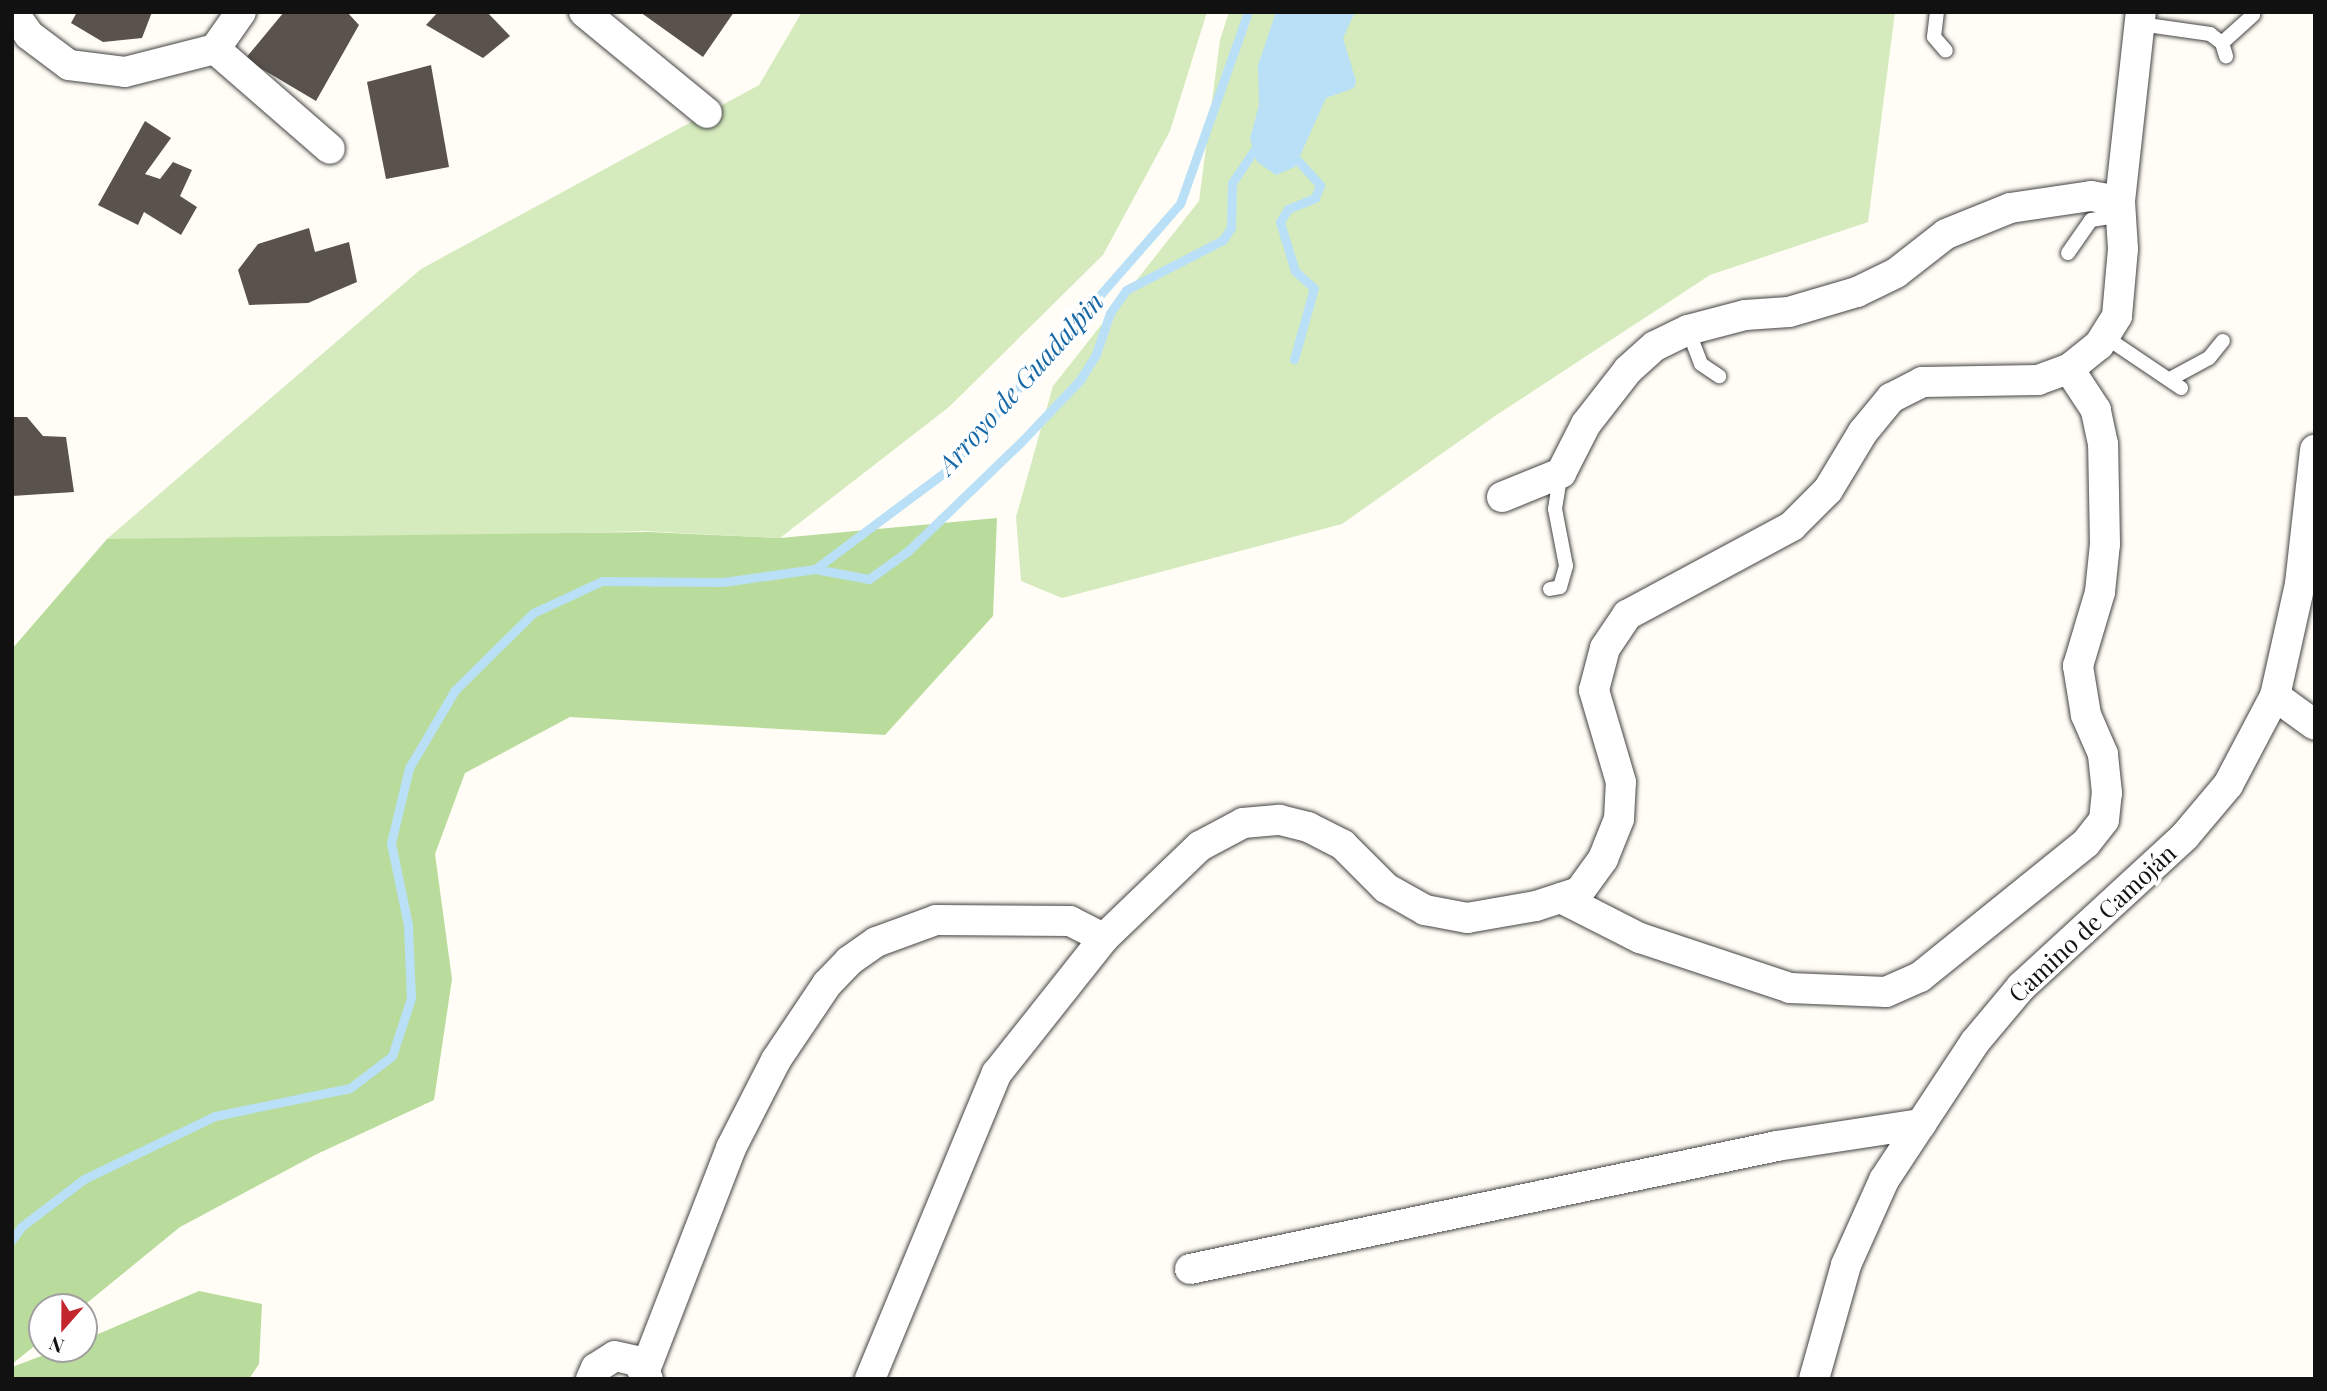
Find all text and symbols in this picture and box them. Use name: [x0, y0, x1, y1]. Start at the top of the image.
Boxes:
water label: Arroyo de Guadalpin: [930, 286, 1110, 480]
street label: Camino de Camoján: [2002, 838, 2182, 1008]
north arrow: [28, 1293, 98, 1363]
text: N: [45, 1331, 67, 1360]

